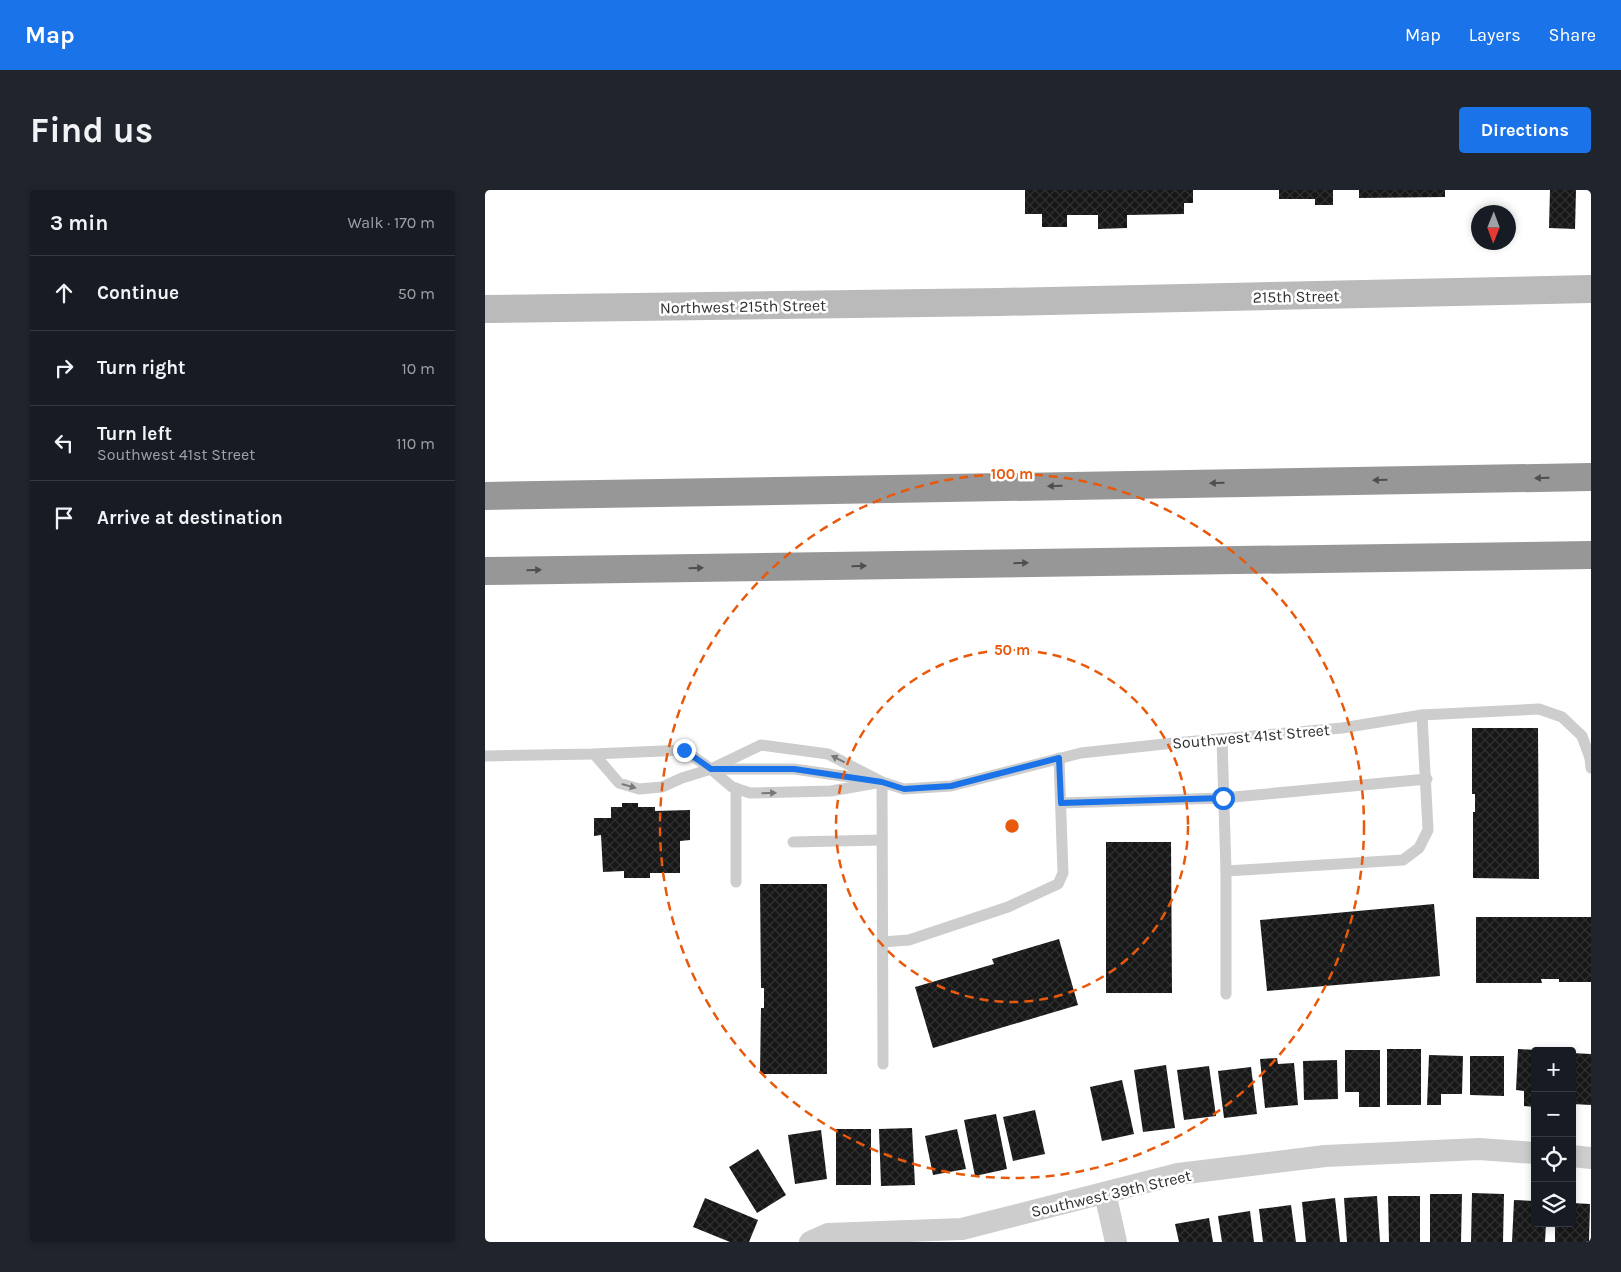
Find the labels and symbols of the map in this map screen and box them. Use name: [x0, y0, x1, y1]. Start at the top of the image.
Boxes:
north arrow: [1471, 205, 1516, 250]
street label: 215th Street: [1252, 286, 1340, 307]
street label: Northwest 215th Street: [660, 296, 826, 317]
text: 100 m: [991, 465, 1033, 483]
one-way arrow: [1534, 474, 1550, 482]
one-way arrow: [1372, 477, 1388, 485]
one-way arrow: [1209, 479, 1225, 487]
one-way arrow: [1047, 482, 1063, 490]
one-way arrow: [1013, 559, 1029, 567]
one-way arrow: [851, 562, 867, 570]
one-way arrow: [688, 564, 704, 572]
one-way arrow: [526, 566, 542, 574]
text: 50 m: [994, 641, 1030, 659]
street label: Southwest 41st Street: [1171, 720, 1331, 753]
route end: [673, 739, 696, 762]
one-way arrow: [831, 755, 846, 763]
one-way arrow: [622, 783, 637, 791]
route start: [1212, 787, 1235, 810]
one-way arrow: [762, 789, 778, 797]
centre of rings: [1003, 817, 1021, 835]
street label: Southwest 39th Street: [1029, 1166, 1193, 1221]

